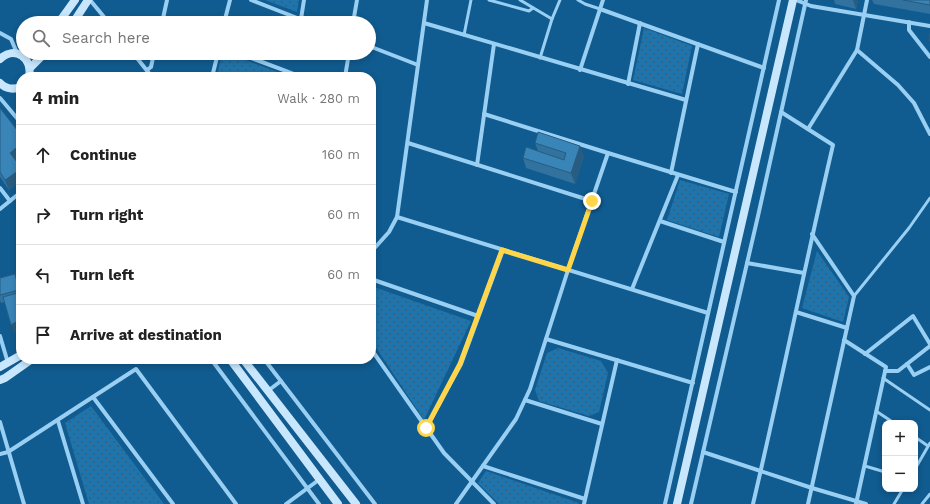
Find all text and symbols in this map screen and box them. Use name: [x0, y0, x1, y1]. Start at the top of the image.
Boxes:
search box: [16, 16, 376, 60]
icon: search: [30, 27, 52, 49]
text: Search here: [62, 29, 150, 47]
text: 4 min: [32, 88, 79, 108]
text: Walk · 280 m: [277, 91, 360, 106]
icon: ahead: [32, 144, 54, 166]
text: Continue: [70, 146, 137, 164]
text: 160 m: [322, 147, 360, 162]
route end: [583, 192, 601, 210]
icon: right: [32, 204, 54, 226]
text: Turn right: [70, 206, 143, 224]
text: 60 m: [327, 207, 360, 222]
icon: left: [32, 264, 54, 286]
text: Turn left: [70, 266, 134, 284]
text: 60 m: [327, 267, 360, 282]
icon: arrive: [32, 324, 54, 346]
text: Arrive at destination: [70, 326, 222, 344]
route start: [417, 419, 435, 437]
map controls: [882, 420, 918, 492]
button: +: [882, 420, 918, 456]
button: −: [882, 456, 918, 492]

